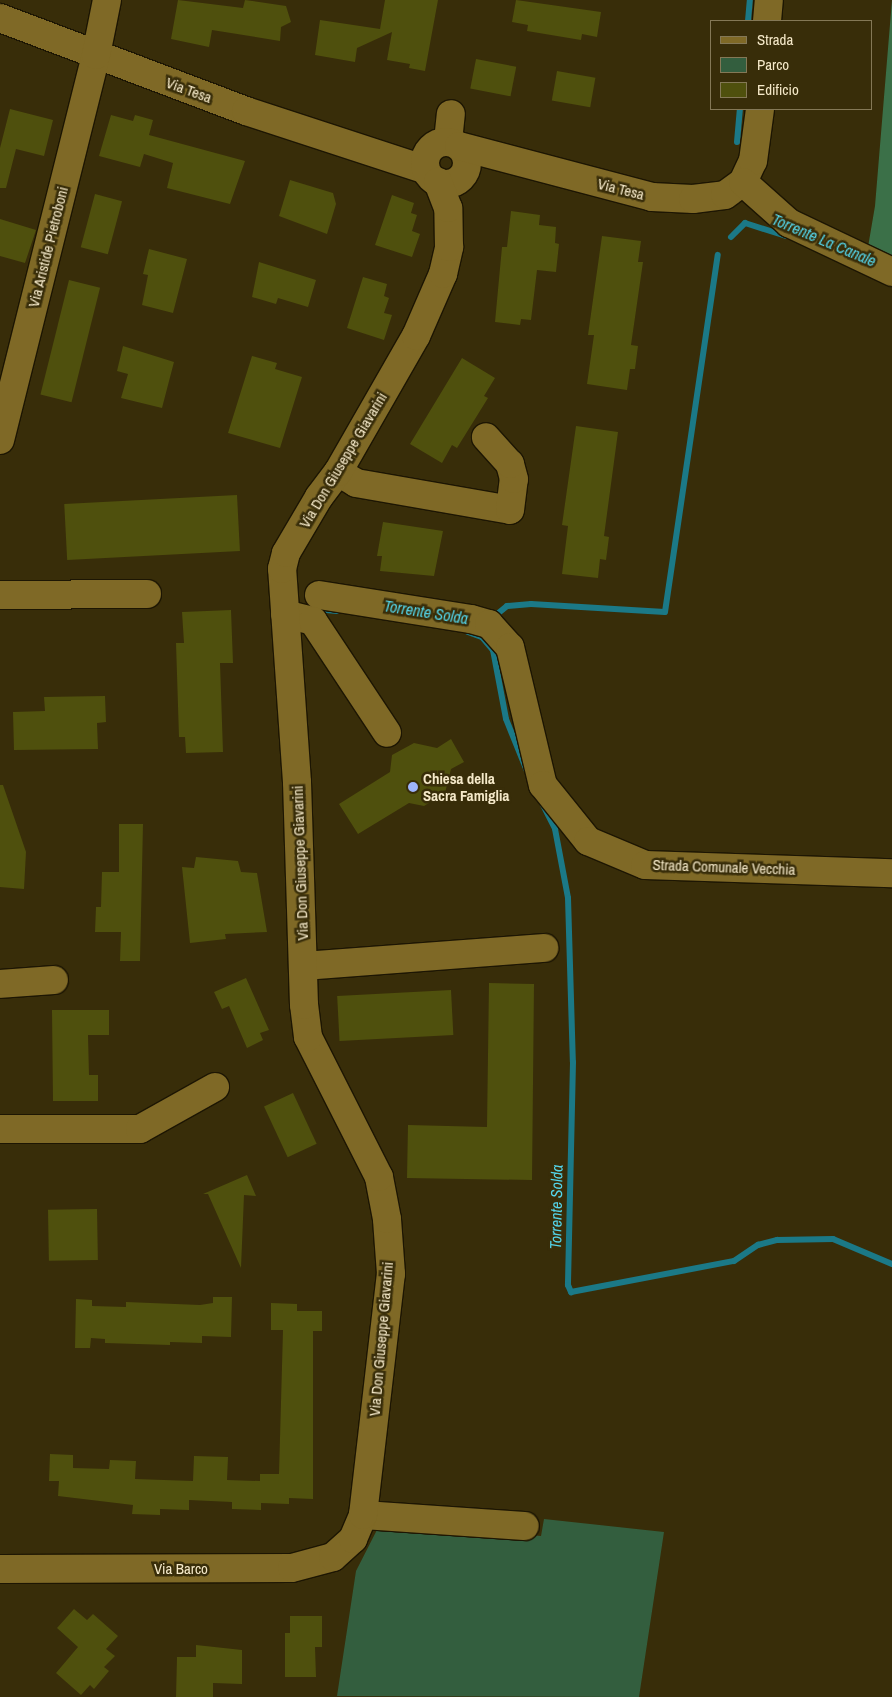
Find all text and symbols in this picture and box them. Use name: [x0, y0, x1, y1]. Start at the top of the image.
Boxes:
legend: [710, 20, 872, 110]
text: Strada: [757, 29, 793, 50]
text: Parco: [757, 54, 789, 75]
street label: Via Tesa: [164, 73, 214, 107]
text: Edificio: [757, 79, 799, 100]
street label: Via Tesa: [596, 175, 646, 203]
street label: Via Aristide Pietroboni: [24, 185, 72, 309]
water label: Torrente La Canale: [769, 209, 879, 271]
street label: Via Don Giuseppe Giavarini: [295, 389, 391, 531]
water label: Torrente Solda: [383, 596, 469, 628]
place label: Chiesa della Sacra Famiglia: [423, 769, 509, 804]
marker: Chiesa della Sacra Famiglia: [407, 781, 419, 793]
street label: Via Don Giuseppe Giavarini: [288, 785, 312, 941]
street label: Strada Comunale Vecchia: [652, 856, 796, 878]
water label: Torrente Solda: [546, 1164, 566, 1250]
street label: Via Don Giuseppe Giavarini: [365, 1261, 397, 1417]
street label: Via Barco: [154, 1560, 208, 1578]

